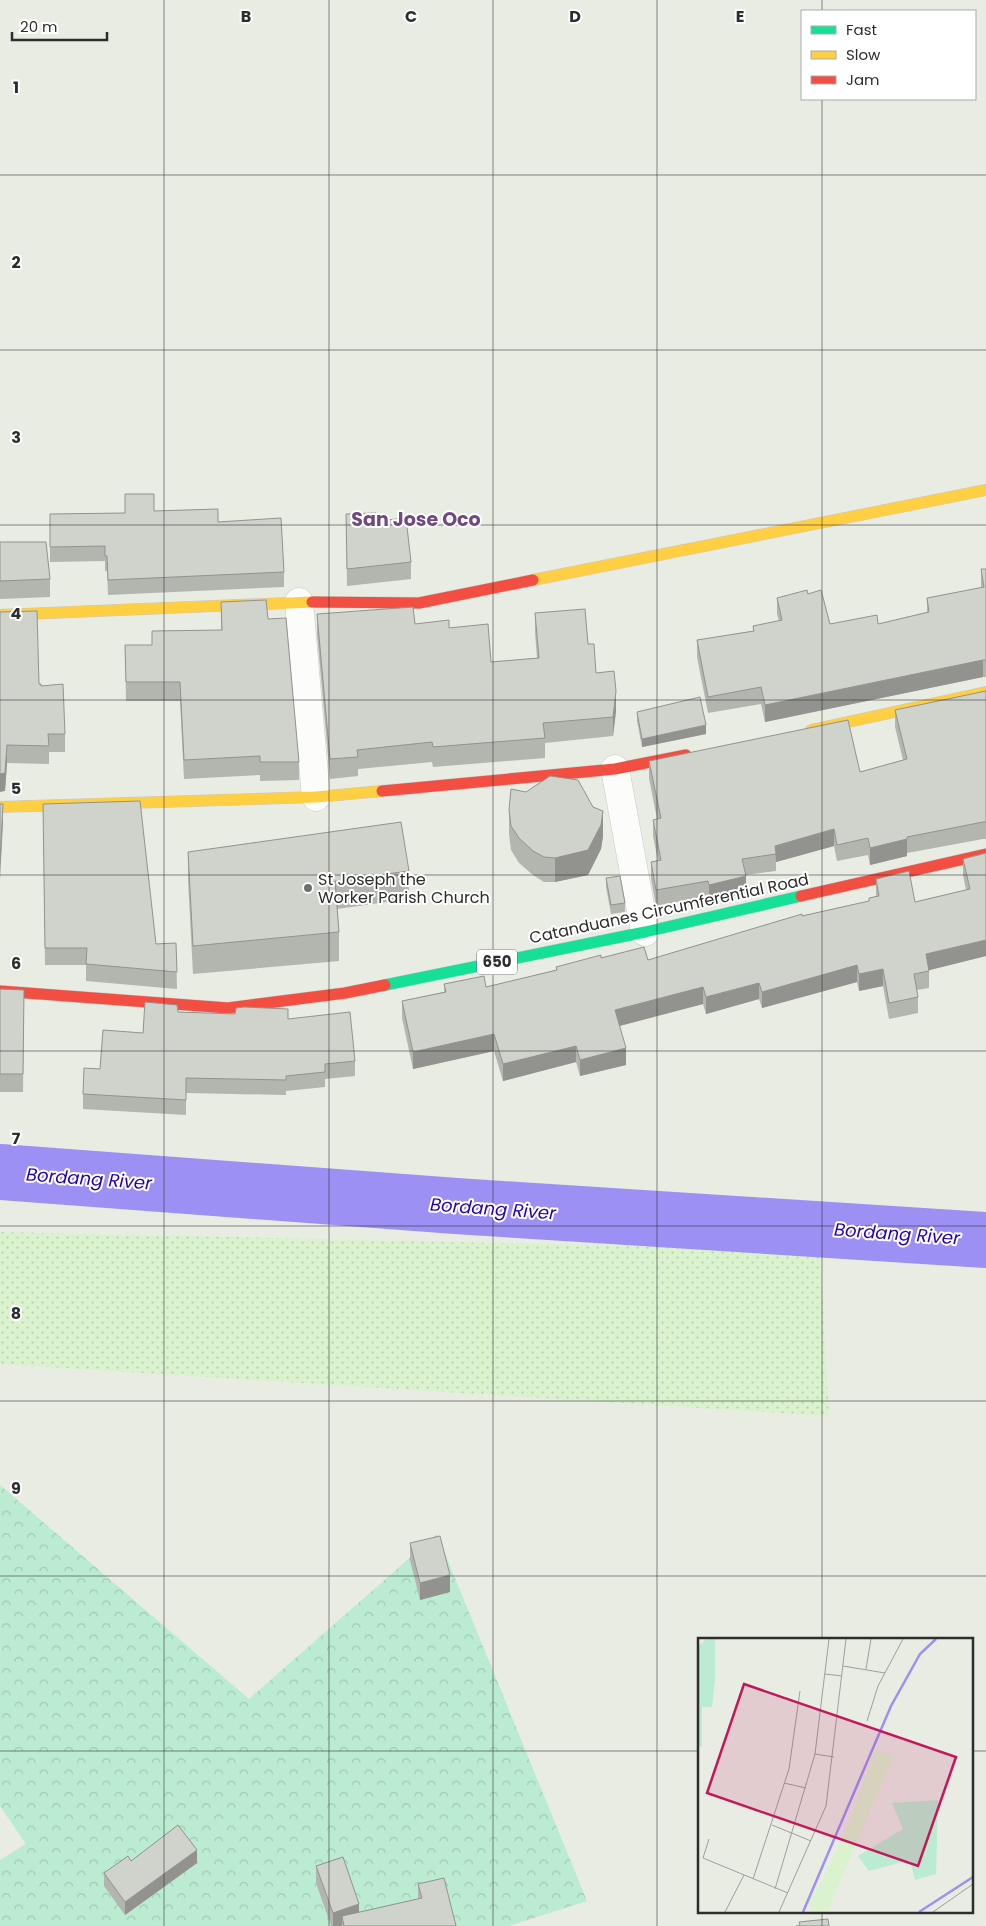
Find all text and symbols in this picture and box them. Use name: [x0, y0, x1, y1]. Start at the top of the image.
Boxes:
text: B: [241, 5, 251, 28]
text: C: [405, 5, 417, 28]
text: D: [569, 5, 581, 28]
text: E: [736, 5, 744, 28]
scale bar: [12, 10, 108, 42]
legend: [801, 10, 976, 100]
text: 20 m: [20, 16, 58, 37]
text: Fast: [846, 19, 877, 40]
text: Slow: [846, 44, 881, 65]
text: Jam: [846, 69, 880, 90]
text: 1: [13, 76, 19, 99]
text: 2: [11, 251, 21, 274]
text: 3: [11, 426, 21, 449]
district label: San Jose Oco: [351, 506, 481, 533]
text: 4: [11, 602, 22, 625]
text: 5: [11, 777, 21, 800]
place label: St Joseph the Worker Parish Church: [318, 868, 490, 909]
street label: Catanduanes Circumferential Road: [527, 868, 811, 949]
marker: St Joseph the Worker Parish Church: [302, 882, 314, 894]
road number: 650: [477, 950, 517, 974]
text: 6: [11, 952, 21, 975]
text: 7: [12, 1127, 21, 1150]
water label: Bordang River: [25, 1162, 154, 1195]
water label: Bordang River: [429, 1192, 558, 1225]
water label: Bordang River: [833, 1217, 962, 1250]
text: 8: [11, 1302, 21, 1325]
text: 9: [11, 1477, 21, 1500]
inset map: [698, 1638, 974, 1914]

